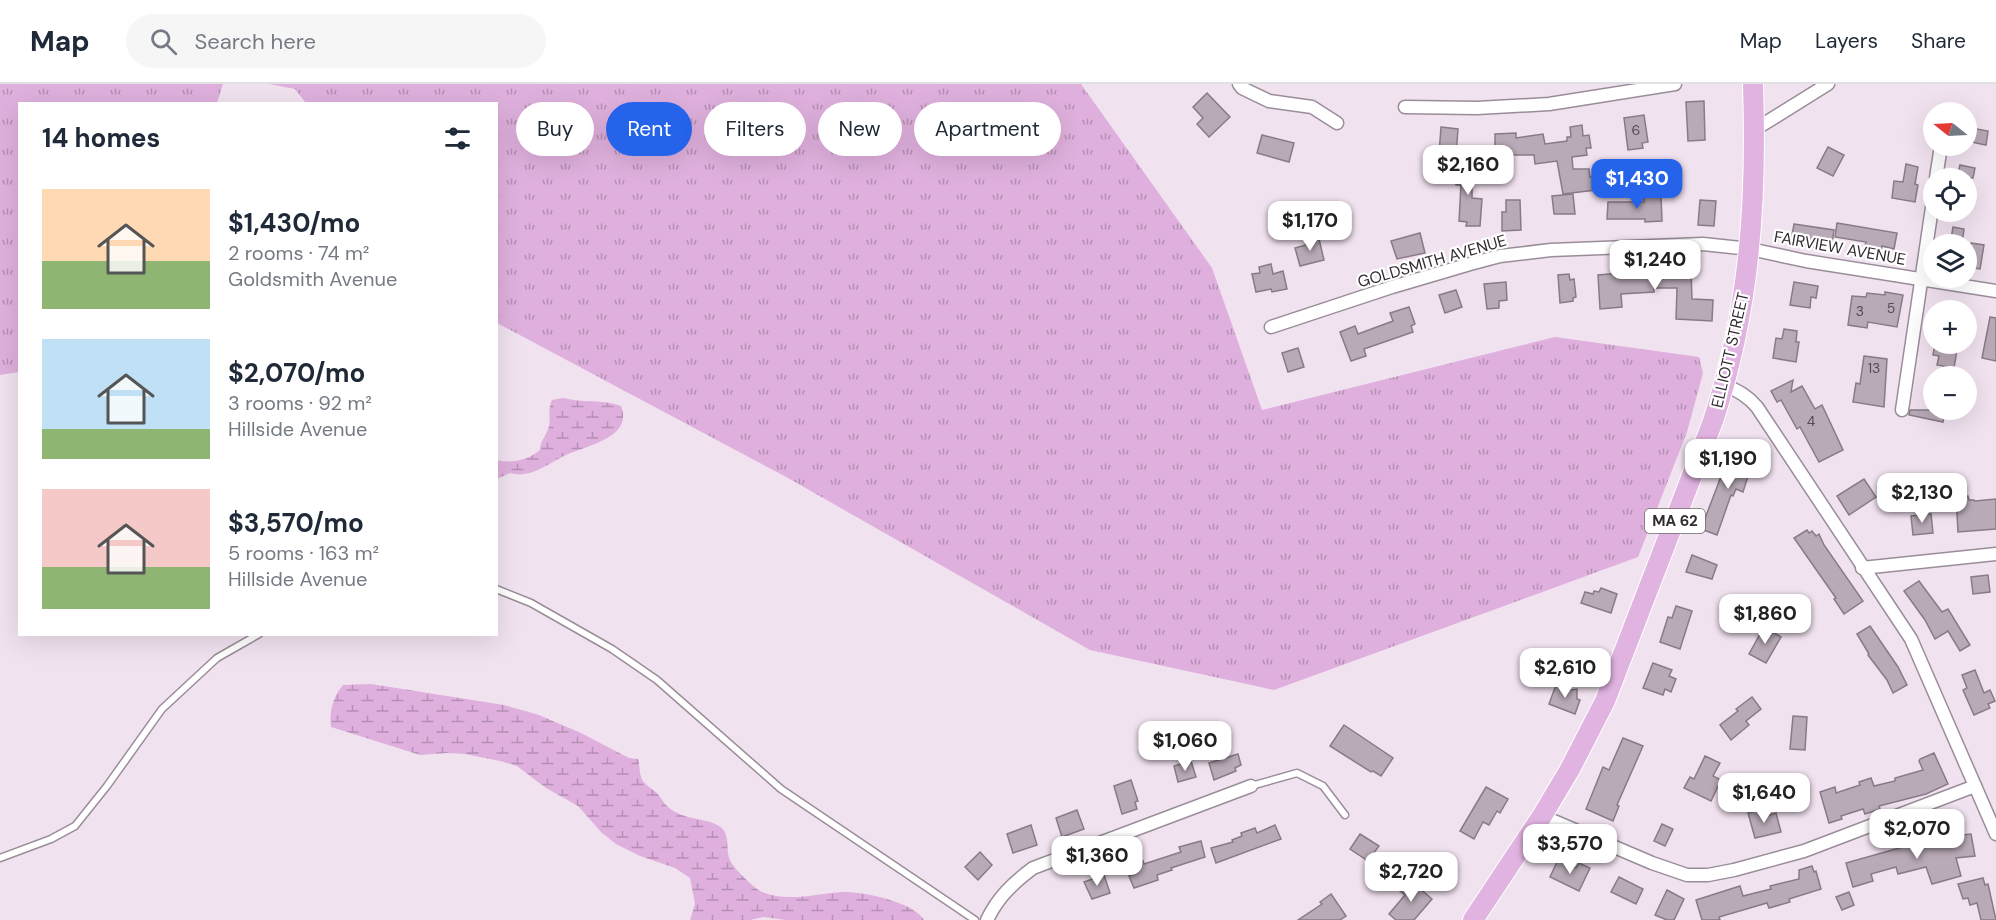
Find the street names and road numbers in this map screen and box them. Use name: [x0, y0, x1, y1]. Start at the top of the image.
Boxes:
street label: FAIRVIEW AVENUE: [1772, 226, 1908, 270]
street label: GOLDSMITH AVENUE: [1355, 230, 1509, 292]
street label: ELLIOTT STREET: [1706, 290, 1754, 410]
road number: MA 62: [1645, 509, 1705, 533]

